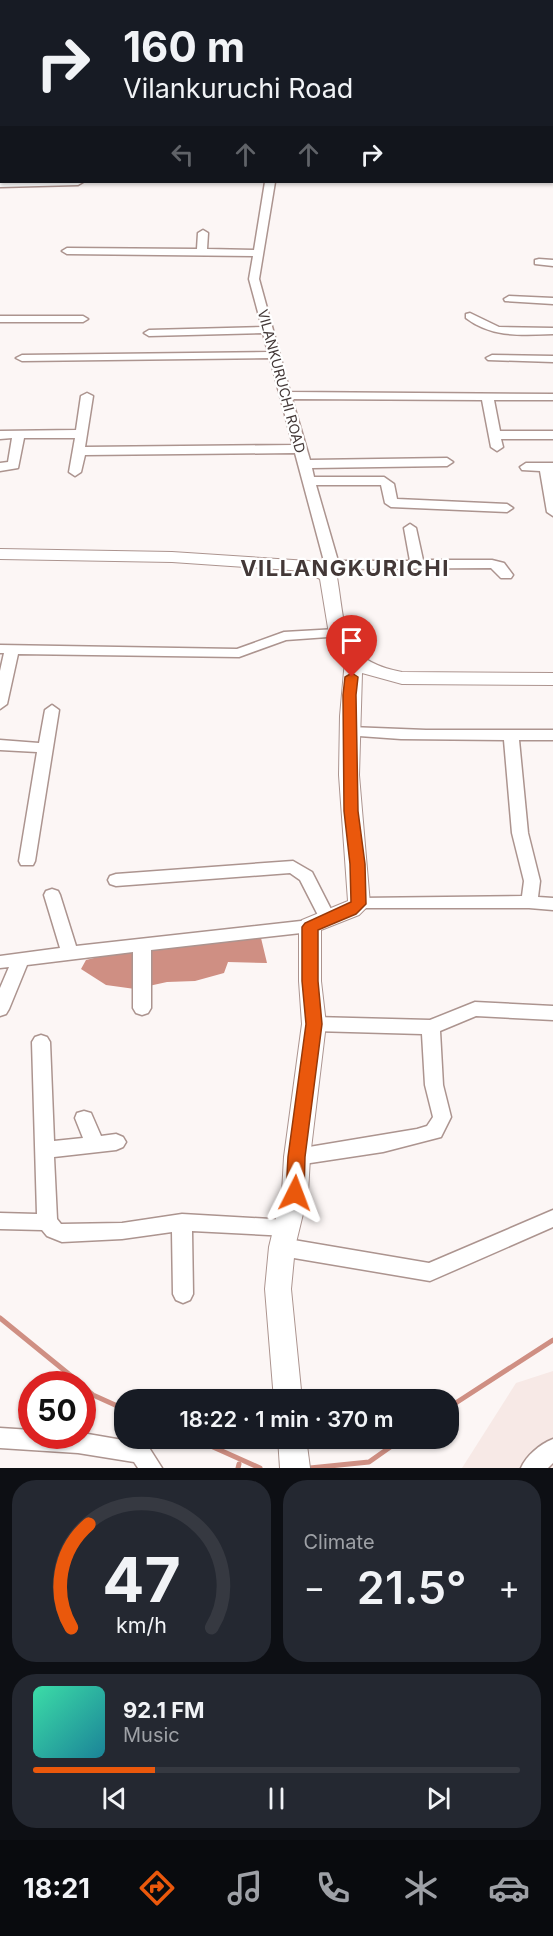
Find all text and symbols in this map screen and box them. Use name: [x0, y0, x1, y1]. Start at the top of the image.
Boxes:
text: 160 m: [123, 21, 245, 72]
icon: right: [24, 24, 102, 102]
text: Vilankuruchi Road: [123, 72, 353, 105]
icon: left: [166, 138, 199, 171]
icon: ahead: [229, 138, 262, 171]
icon: ahead: [292, 138, 325, 171]
icon: right: [355, 138, 388, 171]
street label: VILANKURUCHI ROAD: [255, 307, 309, 455]
district label: VILLANGKURICHI: [240, 555, 450, 581]
pin: [326, 615, 377, 677]
icon: arrive: [335, 624, 368, 657]
position arrow: [263, 1161, 327, 1225]
speed limit sign: 50: [18, 1371, 96, 1449]
text: 18:22 · 1 min · 370 m: [179, 1406, 394, 1432]
text: Climate: [304, 1530, 375, 1554]
text: 47: [102, 1542, 180, 1617]
text: 21.5°: [357, 1560, 467, 1615]
text: −: [304, 1567, 325, 1607]
text: +: [498, 1567, 520, 1607]
text: km/h: [116, 1612, 167, 1638]
text: 92.1 FM: [123, 1697, 205, 1723]
text: Music: [123, 1723, 180, 1747]
icon: previous: [98, 1782, 131, 1815]
icon: pause: [260, 1782, 293, 1815]
icon: next: [422, 1782, 455, 1815]
icon: directions: [136, 1867, 178, 1909]
icon: music: [224, 1867, 266, 1909]
icon: phone: [312, 1867, 354, 1909]
icon: climate: [400, 1867, 442, 1909]
icon: car: [488, 1867, 530, 1909]
text: 18:21: [23, 1872, 90, 1905]

